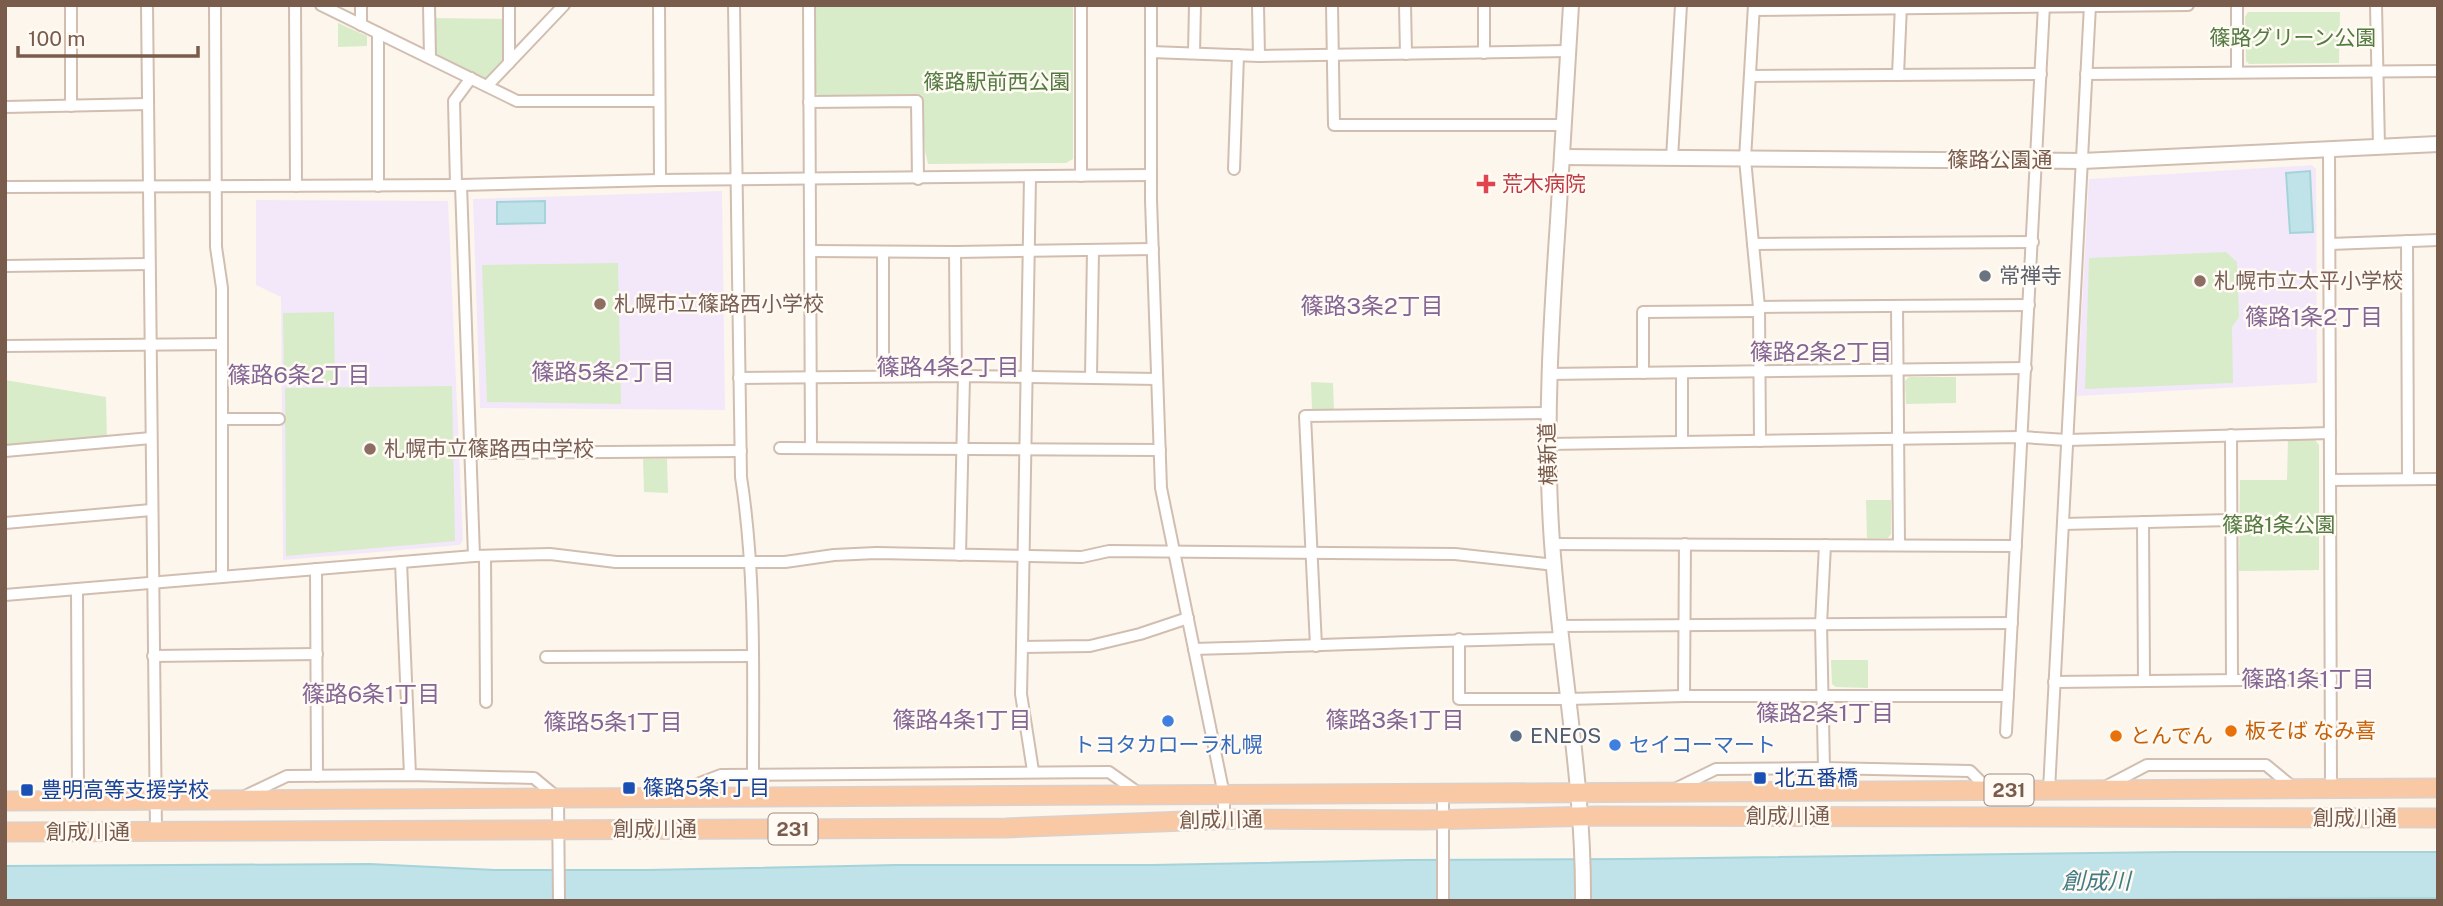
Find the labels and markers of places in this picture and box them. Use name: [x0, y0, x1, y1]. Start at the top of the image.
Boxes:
place label: 荒木病院: [1502, 171, 1586, 196]
marker: 荒木病院: [1476, 174, 1496, 194]
place label: 常禅寺: [1999, 263, 2062, 288]
marker: 常禅寺: [1977, 268, 1993, 284]
place label: 札幌市立太平小学校: [2214, 268, 2403, 293]
marker: 札幌市立太平小学校: [2192, 273, 2208, 289]
place label: 札幌市立篠路西小学校: [614, 291, 824, 316]
marker: 札幌市立篠路西小学校: [592, 296, 608, 312]
place label: 札幌市立篠路西中学校: [384, 436, 594, 461]
marker: 札幌市立篠路西中学校: [362, 441, 378, 457]
marker: トヨタカローラ札幌: [1160, 713, 1176, 729]
place label: 板そば なみ喜: [2245, 718, 2376, 743]
place label: ENEOS: [1530, 723, 1601, 748]
place label: とんでん: [2130, 723, 2213, 748]
marker: 板そば なみ喜: [2223, 723, 2239, 739]
marker: ENEOS: [1508, 728, 1524, 744]
marker: とんでん: [2108, 728, 2124, 744]
place label: トヨタカローラ札幌: [1074, 732, 1263, 757]
place label: セイコーマート: [1629, 732, 1776, 757]
marker: セイコーマート: [1607, 737, 1623, 753]
place label: 北五番橋: [1774, 765, 1858, 790]
marker: 北五番橋: [1752, 770, 1768, 786]
place label: 篠路5条1丁目: [643, 775, 770, 800]
place label: 豊明高等支援学校: [41, 777, 209, 802]
marker: 篠路5条1丁目: [621, 780, 637, 796]
marker: 豊明高等支援学校: [19, 782, 35, 798]

